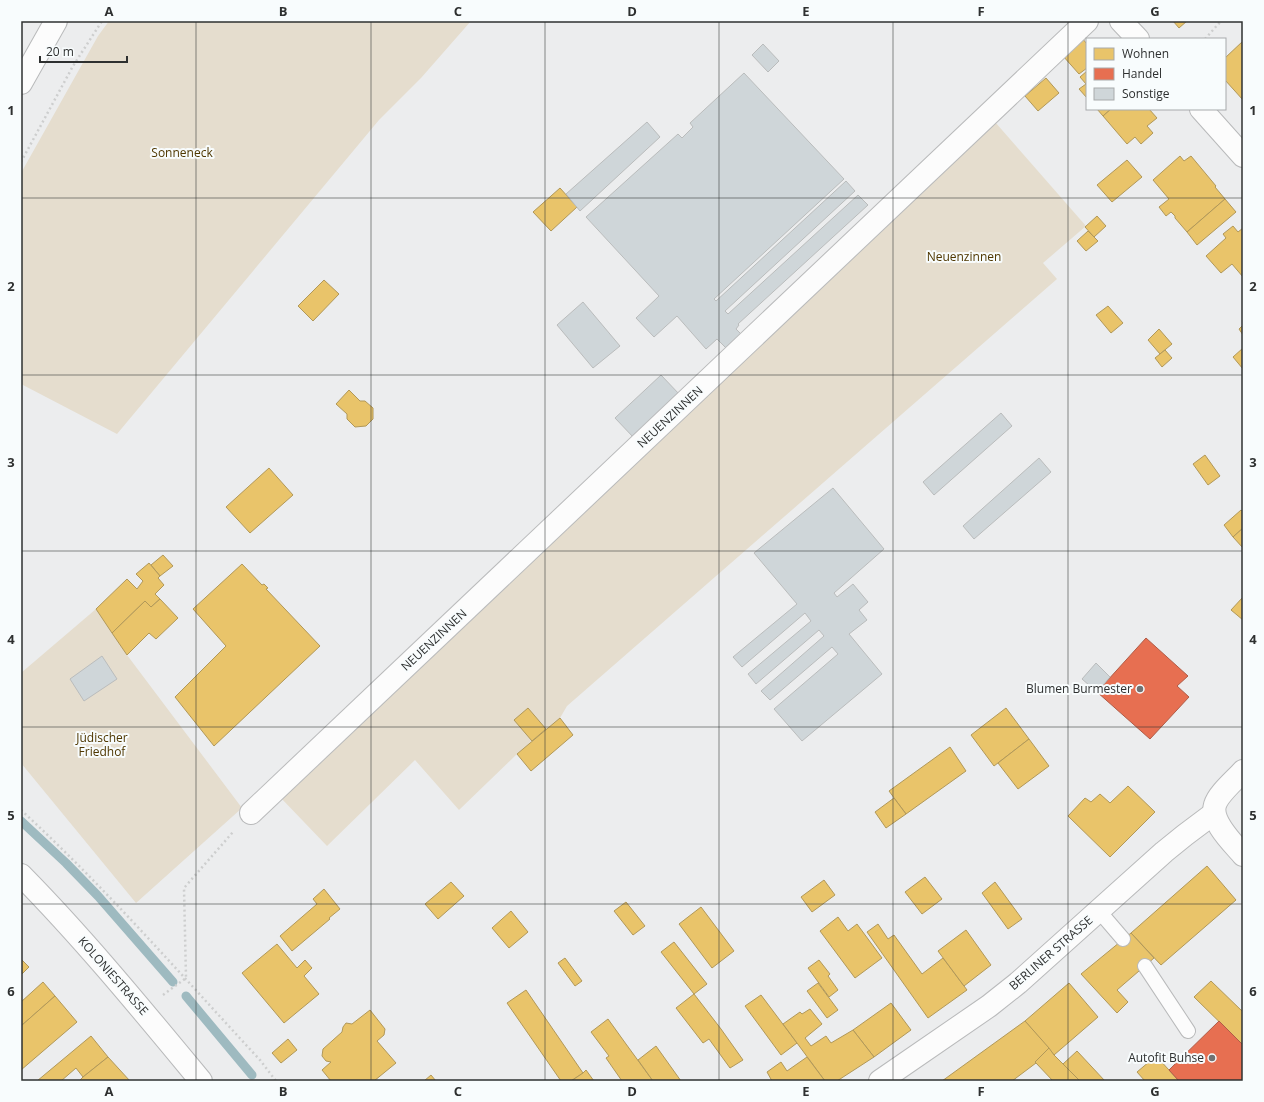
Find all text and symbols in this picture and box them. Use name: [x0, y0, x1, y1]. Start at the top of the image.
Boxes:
text: A: [105, 2, 114, 20]
text: B: [279, 2, 288, 20]
text: C: [454, 2, 462, 20]
text: D: [627, 2, 637, 20]
text: E: [802, 2, 810, 20]
text: F: [977, 2, 985, 20]
text: G: [1150, 2, 1160, 20]
scale bar: [40, 38, 127, 64]
legend: [1086, 38, 1226, 110]
text: 20 m: [46, 43, 74, 60]
text: Wohnen: [1122, 45, 1169, 62]
text: Handel: [1122, 65, 1162, 82]
text: Sonstige: [1122, 85, 1170, 102]
text: 1: [7, 101, 15, 119]
text: 1: [1249, 101, 1257, 119]
park label: Sonneneck: [151, 144, 213, 161]
park label: Neuenzinnen: [927, 248, 1001, 265]
text: 2: [7, 277, 15, 295]
text: 2: [1249, 277, 1257, 295]
street label: NEUENZINNEN: [633, 382, 706, 452]
text: 3: [7, 453, 15, 471]
text: 3: [1249, 453, 1257, 471]
street label: NEUENZINNEN: [397, 605, 470, 675]
text: 4: [7, 630, 15, 648]
text: 4: [1249, 630, 1257, 648]
place label: Blumen Burmester: [1026, 680, 1132, 697]
marker: Blumen Burmester: [1135, 684, 1145, 694]
park label: Jüdischer Friedhof: [75, 729, 128, 760]
text: 5: [7, 806, 15, 824]
text: 5: [1249, 806, 1257, 824]
street label: BERLINER STRASSE: [1005, 912, 1096, 994]
street label: KOLONIESTRASSE: [74, 933, 152, 1019]
text: 6: [7, 982, 15, 1000]
text: 6: [1249, 982, 1257, 1000]
place label: Autofit Buhse: [1128, 1049, 1204, 1066]
marker: Autofit Buhse: [1207, 1053, 1217, 1063]
text: A: [105, 1082, 114, 1100]
text: B: [279, 1082, 288, 1100]
text: C: [454, 1082, 462, 1100]
text: D: [627, 1082, 637, 1100]
text: E: [802, 1082, 810, 1100]
text: F: [977, 1082, 985, 1100]
text: G: [1150, 1082, 1160, 1100]

